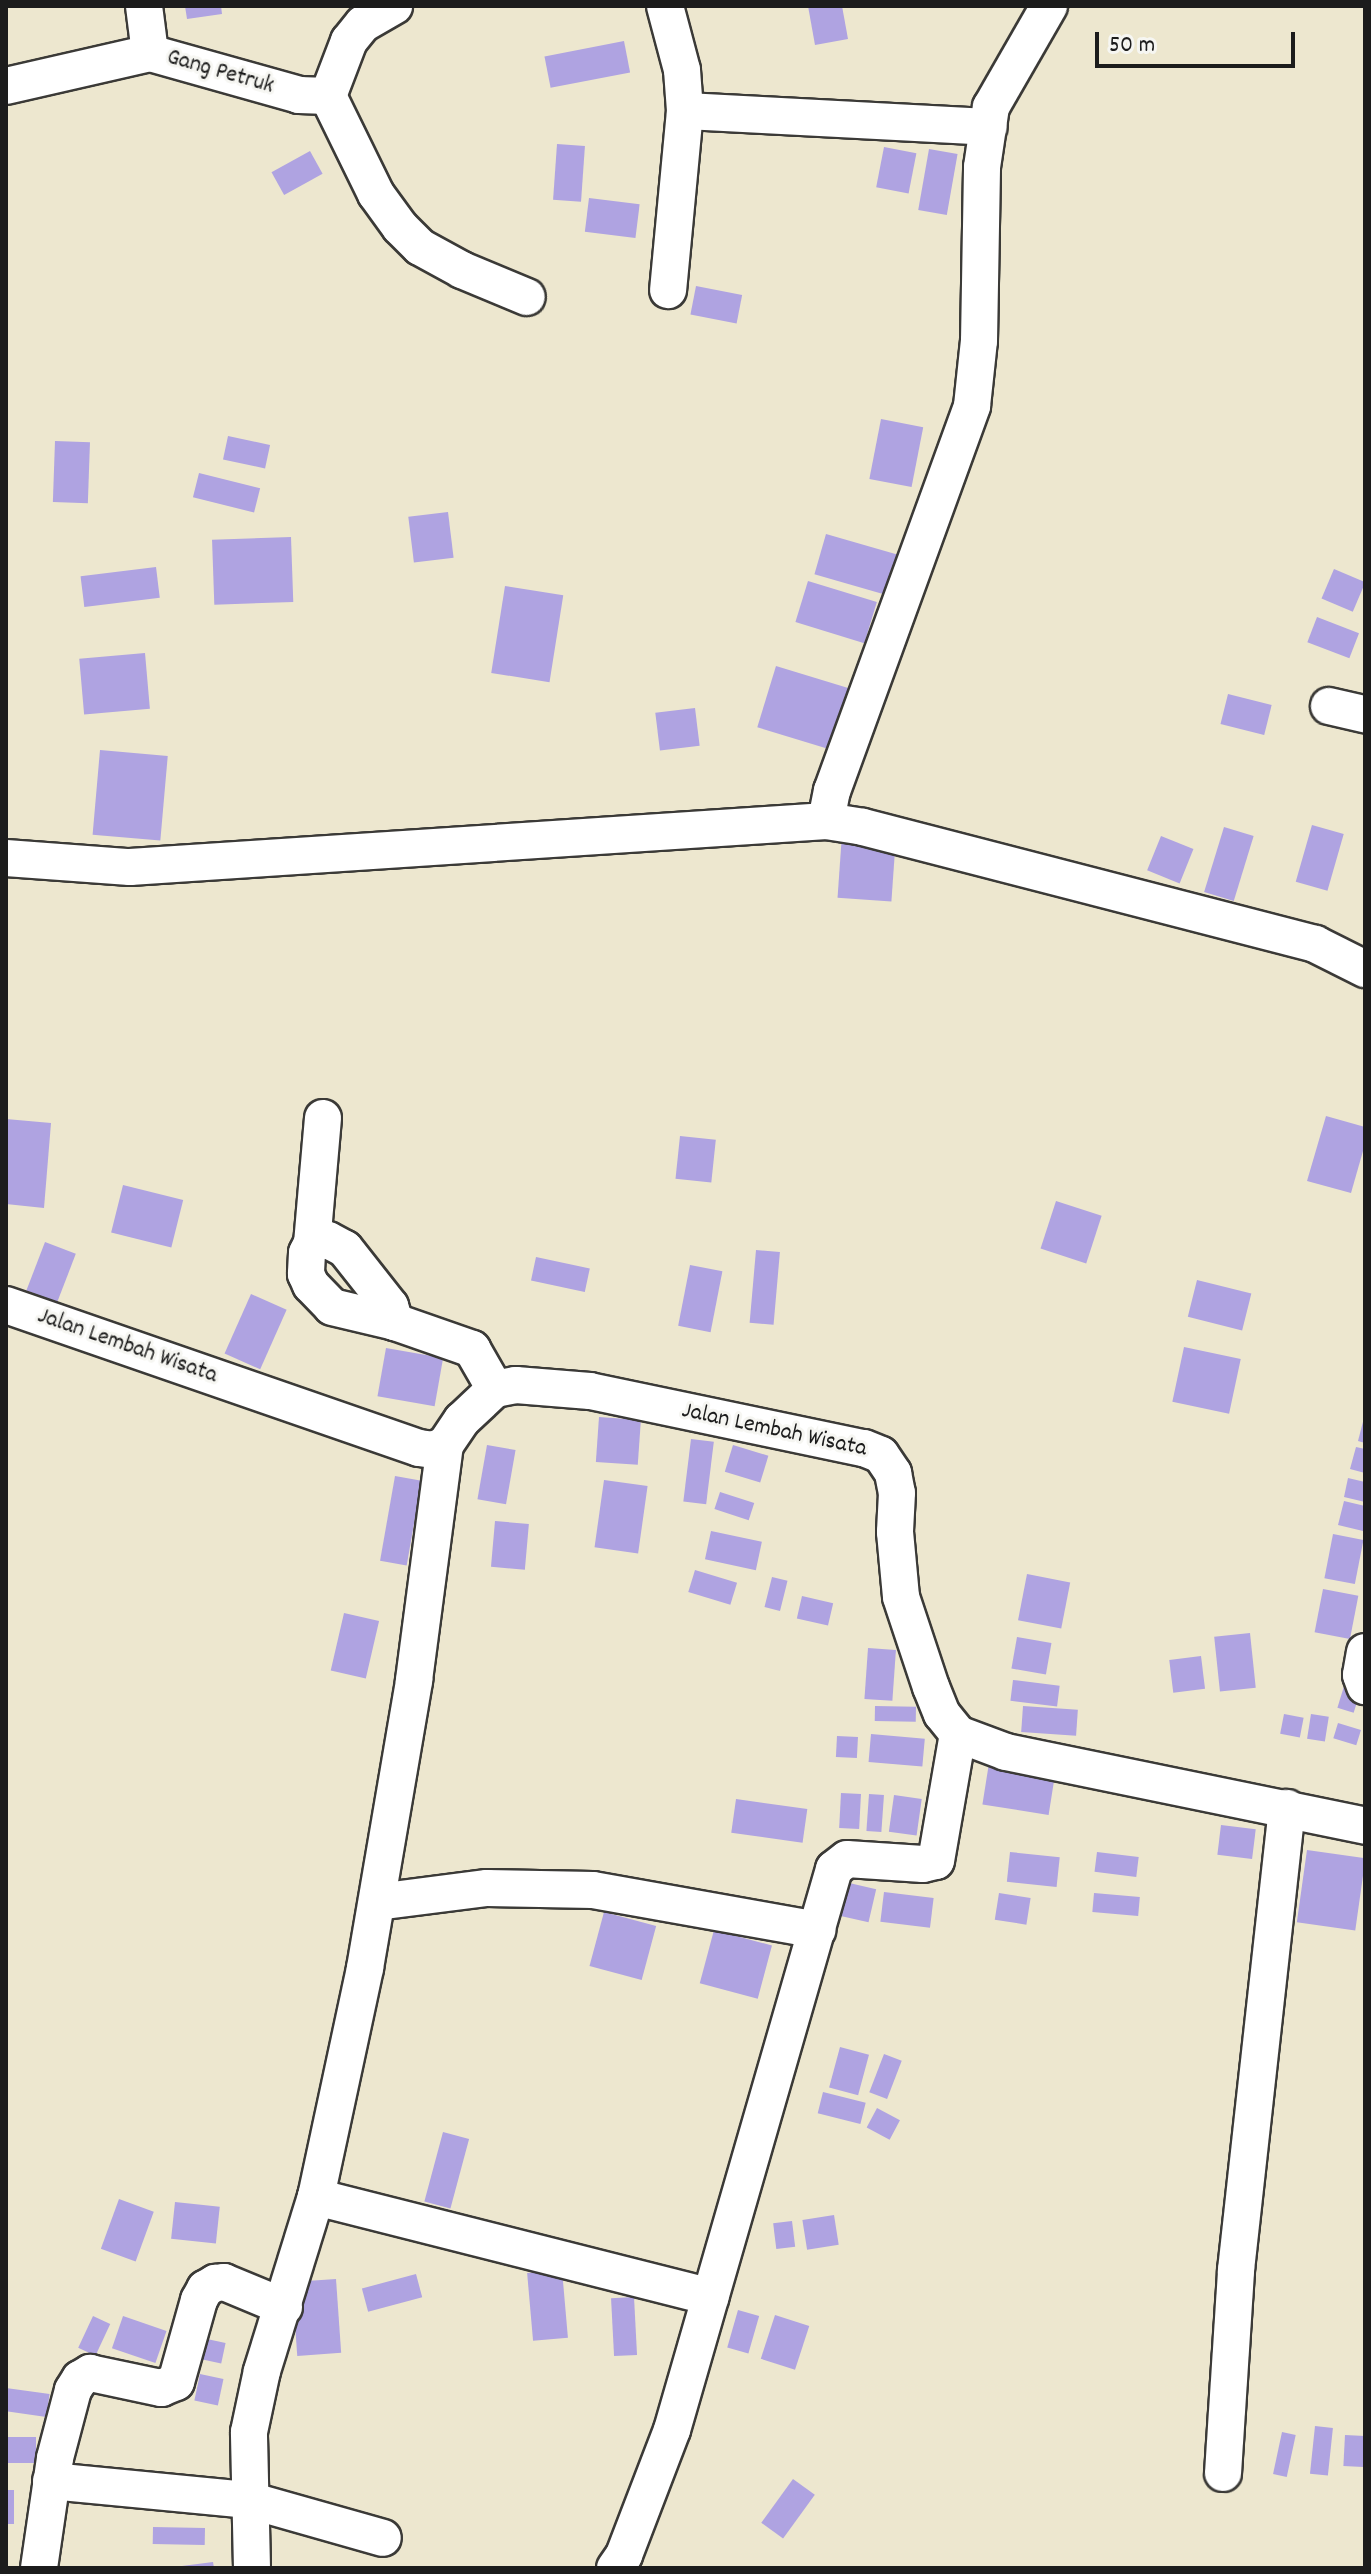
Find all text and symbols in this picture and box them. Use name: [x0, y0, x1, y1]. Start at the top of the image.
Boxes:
scale bar: [1099, 16, 1299, 66]
text: 50 m: [1109, 29, 1155, 63]
street label: Gang Petruk: [163, 44, 277, 102]
street label: Jalan Lembah Wisata: [33, 1303, 221, 1391]
street label: Jalan Lembah Wisata: [679, 1397, 869, 1465]

